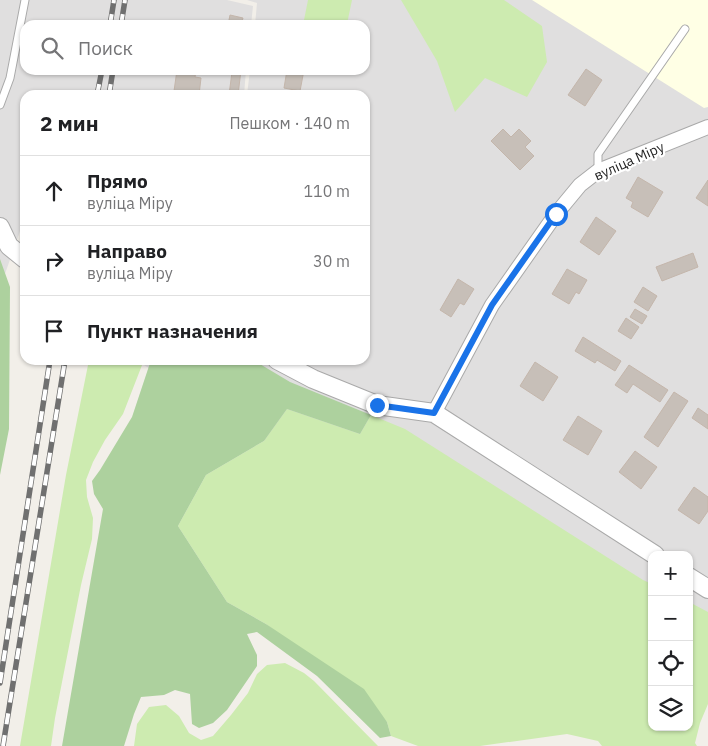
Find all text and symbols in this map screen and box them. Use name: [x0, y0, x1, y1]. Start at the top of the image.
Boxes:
search box: [20, 20, 370, 75]
icon: search: [38, 34, 66, 62]
text: Поиск: [78, 36, 133, 60]
text: 2 мин: [40, 109, 99, 137]
text: Пешком · 140 m: [229, 113, 350, 133]
street label: вуліца Міру: [591, 138, 667, 184]
text: Прямо: [87, 169, 148, 193]
icon: ahead: [40, 177, 68, 205]
text: 110 m: [303, 181, 350, 201]
text: вуліца Міру: [87, 193, 173, 213]
route start: [545, 203, 568, 226]
text: Направо: [87, 239, 167, 263]
icon: right: [40, 247, 68, 275]
text: 30 m: [313, 251, 350, 271]
text: вуліца Міру: [87, 263, 173, 283]
icon: arrive: [40, 317, 68, 345]
text: Пункт назначения: [87, 319, 258, 343]
route end: [366, 394, 389, 417]
map controls: [648, 551, 693, 731]
button: +: [648, 551, 693, 596]
button: −: [648, 596, 693, 641]
button: locate: [648, 641, 693, 686]
button: layers: [648, 686, 693, 731]

